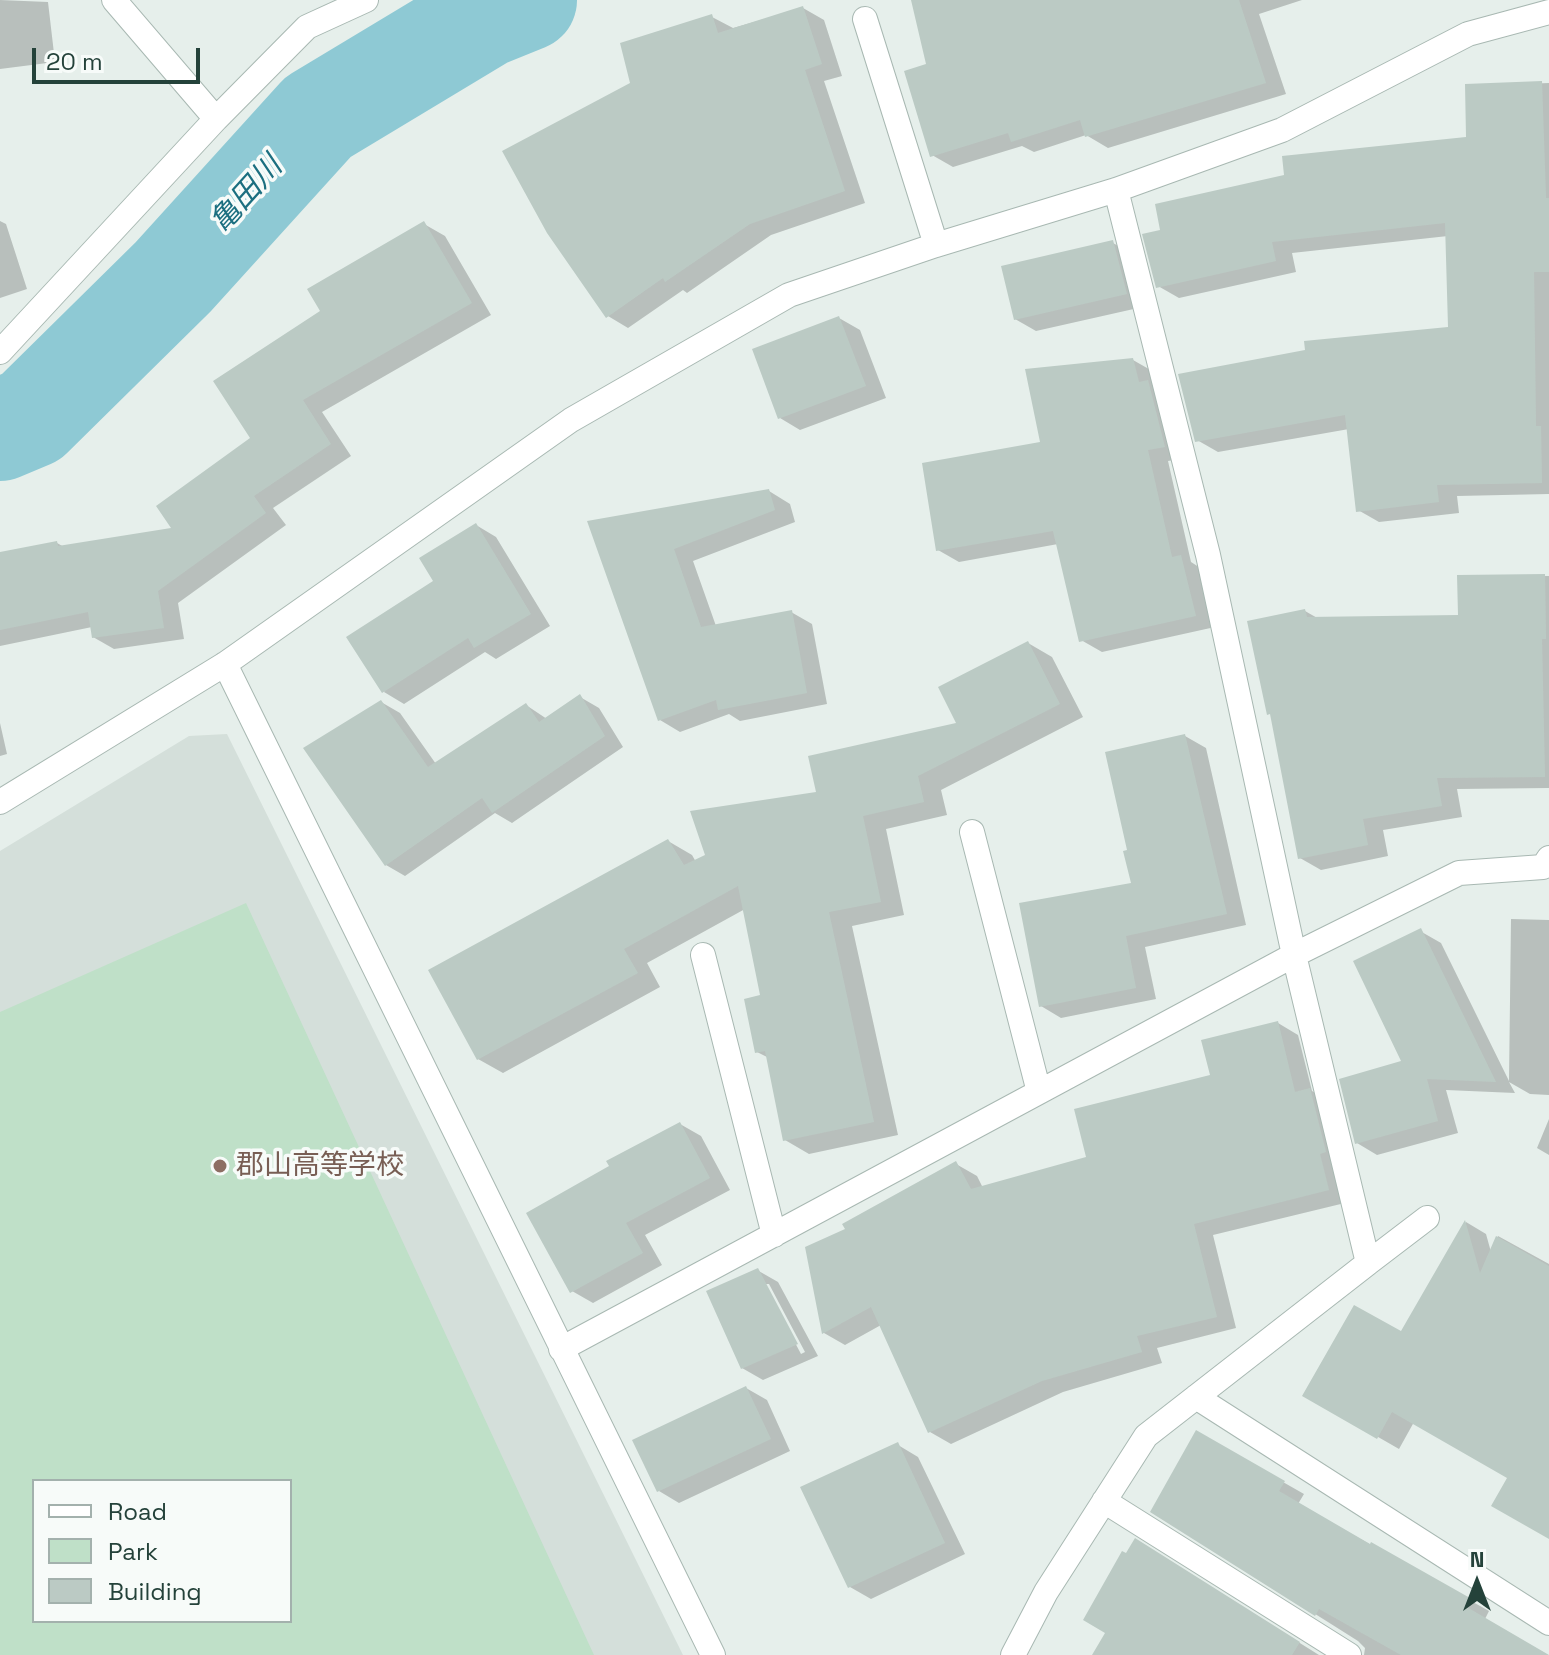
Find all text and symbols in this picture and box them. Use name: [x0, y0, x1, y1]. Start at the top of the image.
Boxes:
scale bar: [36, 32, 204, 82]
text: 20 m: [46, 46, 103, 77]
water label: 亀田川: [204, 150, 290, 240]
place label: 郡山高等学校: [236, 1149, 404, 1183]
marker: 郡山高等学校: [211, 1157, 229, 1175]
legend: [32, 1479, 292, 1623]
text: Road: [108, 1496, 167, 1527]
text: Park: [108, 1536, 158, 1567]
north arrow: [1437, 1543, 1517, 1623]
text: N: [1470, 1545, 1484, 1573]
text: Building: [108, 1576, 202, 1607]

